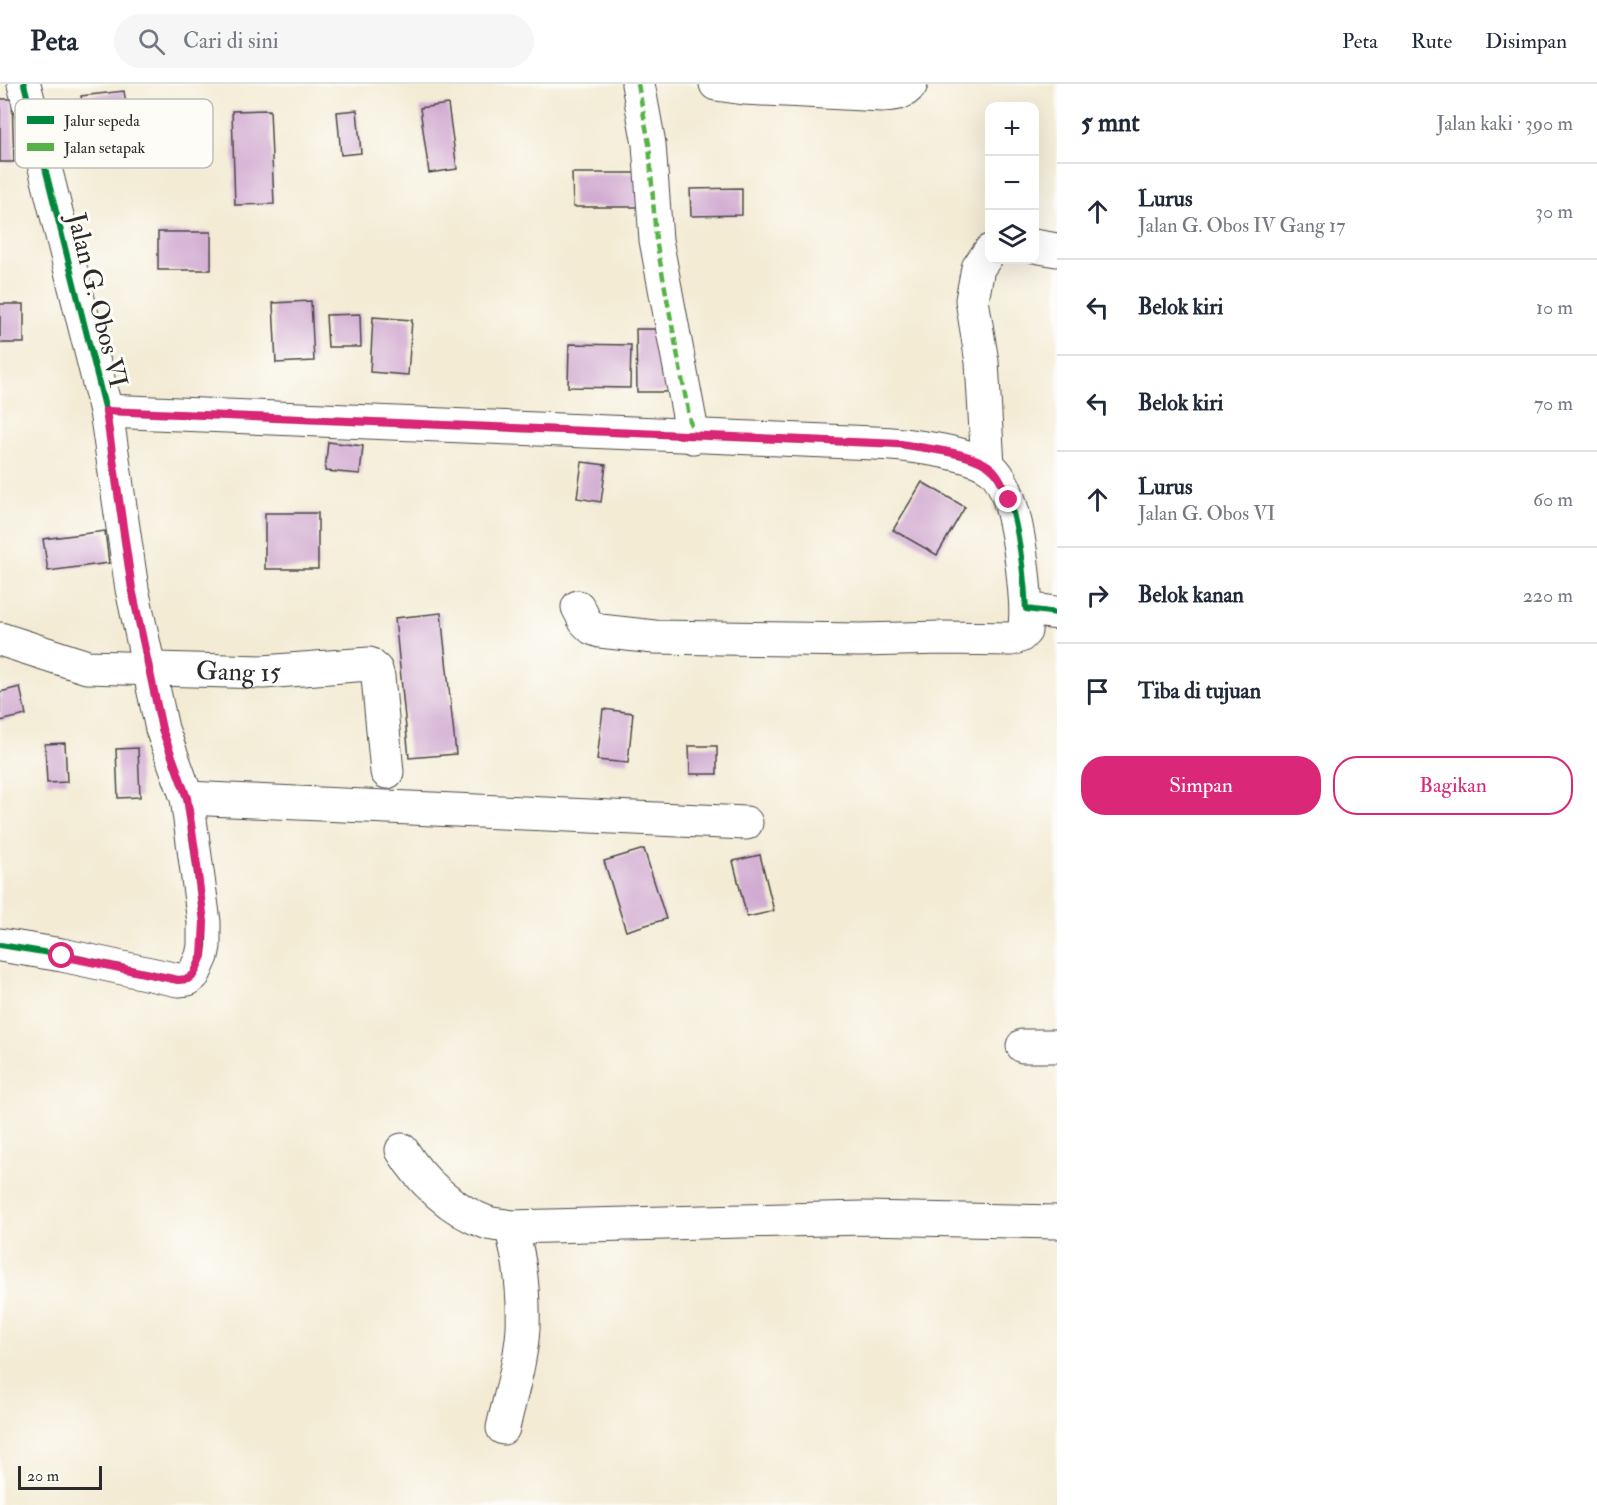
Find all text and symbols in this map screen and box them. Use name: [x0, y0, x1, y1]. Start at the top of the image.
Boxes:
search box: [114, 14, 534, 68]
text: Peta: [30, 24, 78, 59]
icon: search: [135, 25, 168, 58]
text: Cari di sini: [183, 27, 279, 55]
text: Peta: [1342, 28, 1378, 55]
text: Rute: [1411, 28, 1452, 55]
text: Disimpan: [1485, 28, 1567, 55]
legend: [15, 99, 213, 168]
map controls: [985, 102, 1039, 264]
button: +: [985, 102, 1039, 156]
text: 5 mnt: [1081, 107, 1140, 139]
text: Jalur sepeda: [63, 111, 140, 132]
text: Jalan kaki · 390 m: [1436, 111, 1573, 136]
text: Jalan setapak: [63, 138, 146, 159]
button: −: [985, 156, 1039, 210]
text: Lurus: [1138, 185, 1192, 213]
icon: ahead: [1081, 195, 1114, 228]
text: 30 m: [1535, 199, 1573, 224]
street label: Jalan G. Obos VI: [60, 209, 134, 391]
button: layers: [985, 210, 1039, 264]
text: Jalan G. Obos IV Gang 17: [1138, 213, 1345, 238]
icon: left: [1081, 291, 1114, 324]
text: Belok kiri: [1138, 293, 1223, 321]
text: 10 m: [1536, 295, 1573, 320]
icon: left: [1081, 387, 1114, 420]
text: Belok kiri: [1138, 389, 1223, 417]
text: 70 m: [1534, 391, 1573, 416]
text: Lurus: [1138, 473, 1192, 501]
icon: ahead: [1081, 483, 1114, 516]
route end: [995, 486, 1021, 512]
text: 60 m: [1533, 487, 1573, 512]
text: Jalan G. Obos VI: [1138, 501, 1275, 526]
icon: right: [1081, 579, 1114, 612]
text: Belok kanan: [1138, 581, 1244, 609]
text: 220 m: [1523, 583, 1573, 608]
street label: Gang 15: [196, 655, 283, 689]
icon: arrive: [1081, 675, 1114, 708]
text: Tiba di tujuan: [1138, 677, 1261, 705]
button: Simpan: [1081, 756, 1321, 815]
button: Bagikan: [1333, 756, 1573, 815]
route start: [48, 942, 74, 968]
scale bar: [18, 1463, 102, 1490]
text: 20 m: [27, 1466, 59, 1486]

